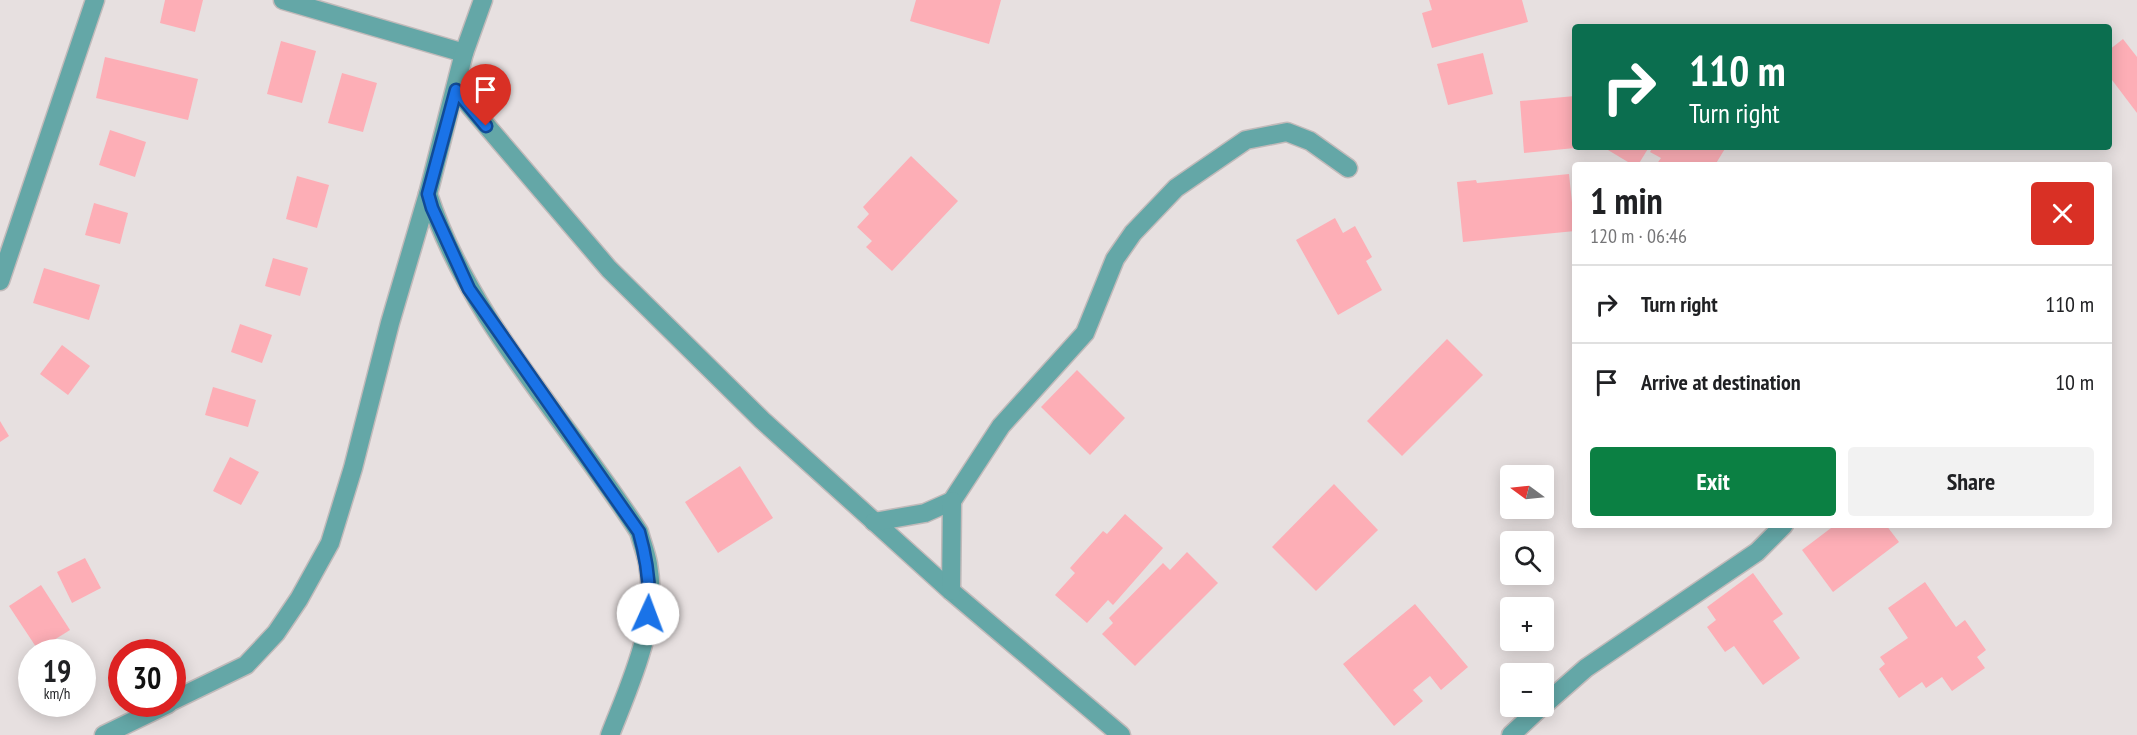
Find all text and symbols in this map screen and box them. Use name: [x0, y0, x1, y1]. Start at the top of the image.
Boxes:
text: 110 m: [1689, 43, 1786, 98]
icon: right: [1590, 48, 1668, 126]
pin: [460, 64, 511, 126]
icon: arrive: [469, 73, 502, 106]
text: Turn right: [1689, 96, 1780, 130]
text: 1 min: [1590, 177, 1663, 224]
button: close: [2031, 182, 2094, 245]
text: 120 m · 06:46: [1590, 223, 1687, 249]
icon: right: [1590, 288, 1623, 321]
text: Turn right: [1641, 290, 1718, 318]
text: 110 m: [2045, 290, 2094, 318]
icon: arrive: [1590, 366, 1623, 399]
text: Arrive at destination: [1641, 368, 1801, 396]
text: 10 m: [2055, 368, 2094, 396]
button: Exit: [1590, 447, 1836, 516]
button: Share: [1848, 447, 2094, 516]
north arrow: [1500, 465, 1554, 519]
map controls: [1500, 465, 1554, 717]
button: search: [1500, 531, 1554, 585]
position arrow: [616, 582, 680, 646]
button: +: [1500, 597, 1554, 651]
speed limit sign: 30: [108, 639, 186, 717]
text: 19: [43, 651, 71, 690]
button: −: [1500, 663, 1554, 717]
text: km/h: [44, 684, 70, 703]

